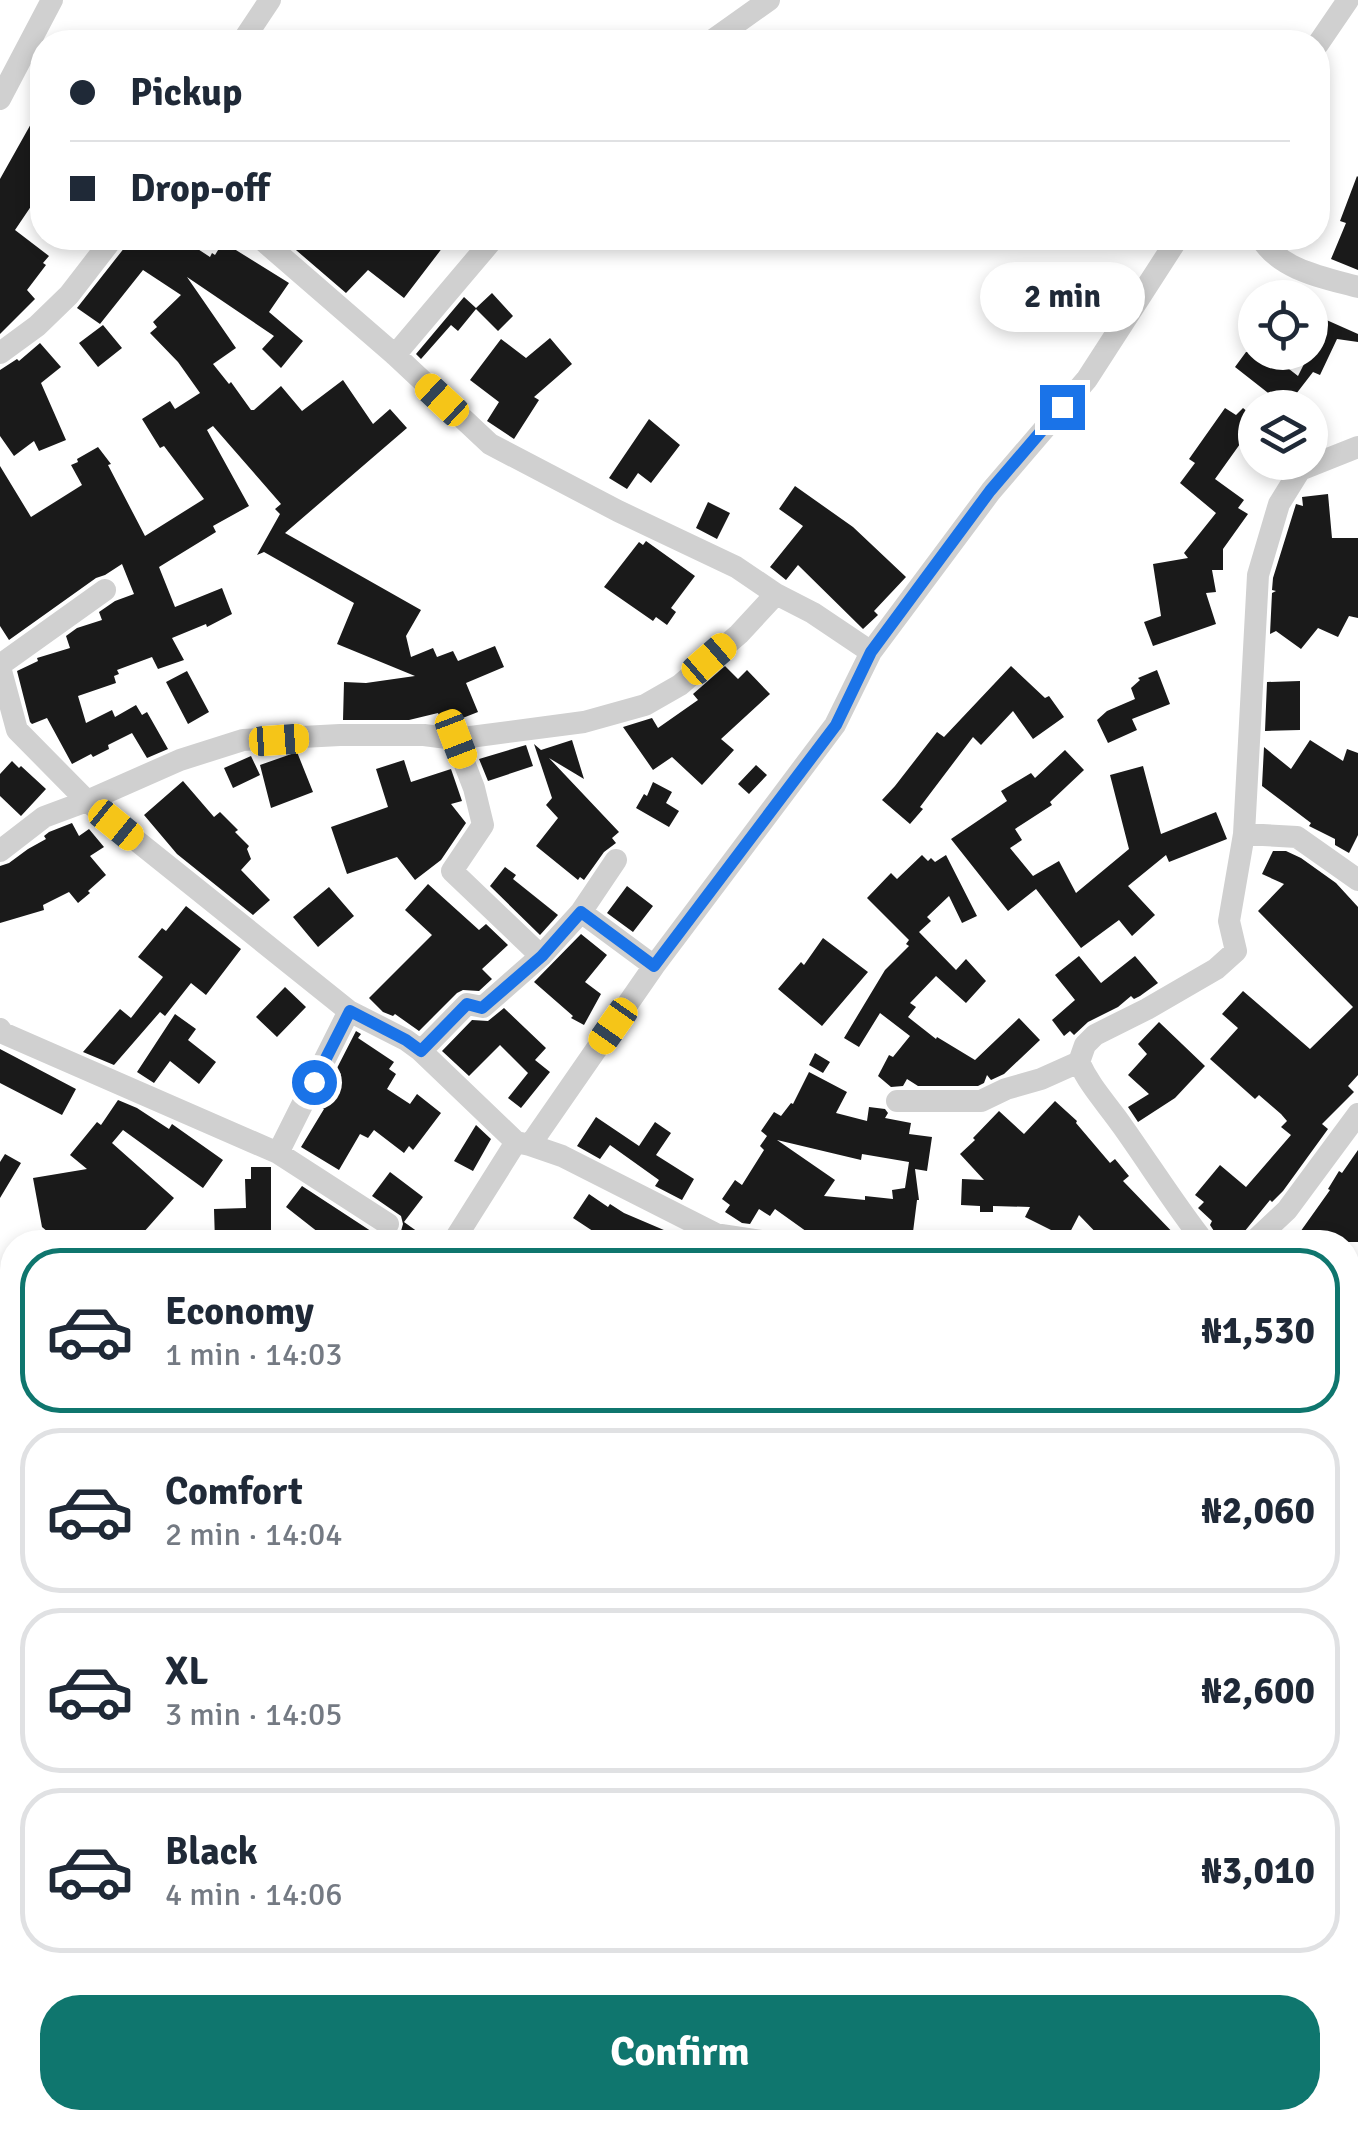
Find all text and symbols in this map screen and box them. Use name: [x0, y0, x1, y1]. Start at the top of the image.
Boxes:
text: Pickup: [130, 69, 242, 116]
text: Drop-off: [130, 165, 270, 212]
callout: 2 min: [980, 262, 1144, 332]
text: 2 min: [1024, 277, 1101, 316]
map controls: [1238, 280, 1328, 480]
button: locate: [1238, 280, 1328, 370]
car: [410, 369, 474, 431]
route end: [1040, 385, 1085, 430]
button: layers: [1238, 390, 1328, 480]
car: [677, 628, 741, 690]
car: [431, 706, 481, 772]
car: [248, 723, 310, 757]
car: [83, 794, 149, 856]
car: [584, 993, 642, 1059]
route start: [292, 1060, 337, 1105]
icon: car: [45, 1286, 135, 1376]
text: Economy: [165, 1288, 314, 1335]
text: ₦1,530: [1201, 1307, 1315, 1354]
text: 1 min · 14:03: [165, 1335, 343, 1374]
icon: car: [45, 1466, 135, 1556]
text: Comfort: [165, 1468, 303, 1515]
text: ₦2,060: [1201, 1487, 1315, 1534]
text: 2 min · 14:04: [165, 1515, 343, 1554]
icon: car: [45, 1646, 135, 1736]
text: XL: [165, 1648, 208, 1695]
text: ₦2,600: [1201, 1667, 1315, 1714]
text: 3 min · 14:05: [165, 1695, 343, 1734]
icon: car: [45, 1826, 135, 1916]
text: Black: [165, 1828, 258, 1875]
text: ₦3,010: [1201, 1847, 1315, 1894]
text: 4 min · 14:06: [165, 1875, 343, 1914]
button: Confirm: [40, 1995, 1320, 2110]

